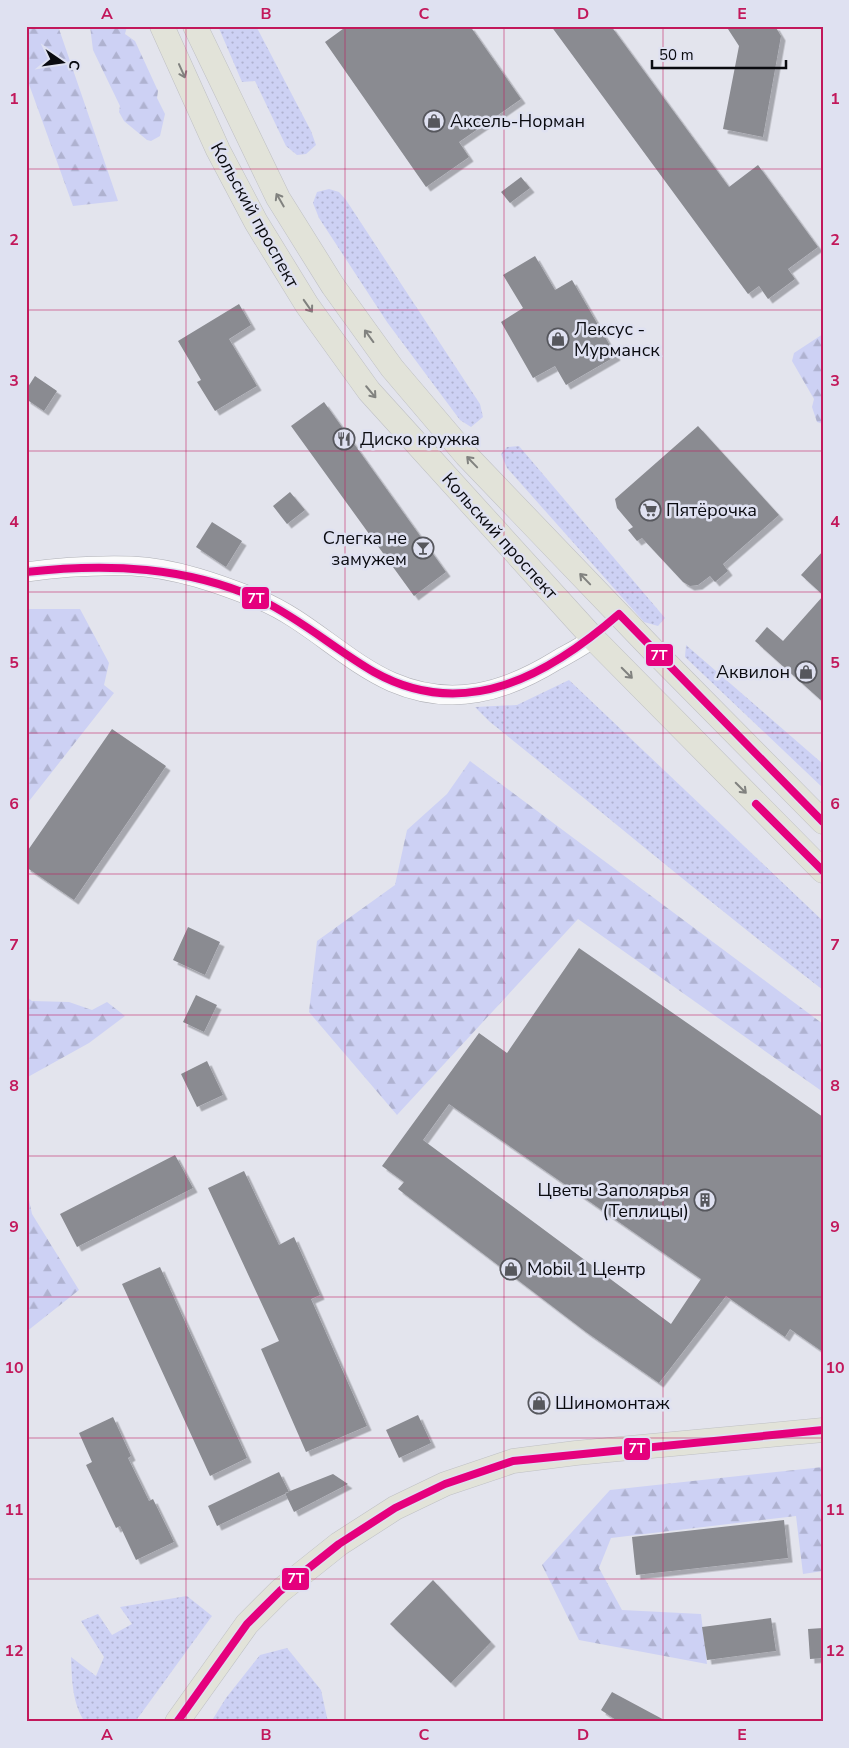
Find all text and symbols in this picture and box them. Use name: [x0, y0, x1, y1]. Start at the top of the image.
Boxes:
text: A: [101, 3, 113, 25]
text: B: [260, 3, 272, 25]
text: C: [419, 3, 430, 25]
text: D: [577, 3, 589, 25]
text: E: [737, 3, 747, 25]
north arrow: [38, 38, 88, 88]
scale bar: [652, 38, 785, 70]
text: 50 m: [659, 45, 694, 65]
text: С: [64, 58, 85, 72]
one-way arrow: [177, 63, 187, 78]
text: 1: [9, 88, 19, 110]
text: 1: [830, 88, 840, 110]
shop icon: Аксель-Норман: [422, 109, 446, 133]
place label: Аксель-Норман: [450, 109, 585, 133]
street label: Кольский проспект: [205, 138, 305, 292]
one-way arrow: [274, 194, 284, 208]
text: 2: [9, 229, 19, 251]
text: 2: [830, 229, 840, 251]
one-way arrow: [303, 299, 313, 313]
place label: Лексус - Мурманск: [574, 317, 660, 362]
shop icon: Лексус - Мурманск: [546, 327, 570, 351]
one-way arrow: [364, 329, 374, 343]
text: 3: [9, 370, 19, 392]
text: 3: [830, 370, 840, 392]
one-way arrow: [365, 386, 376, 399]
restaurant icon: Диско кружка: [332, 427, 356, 451]
place label: Диско кружка: [360, 427, 480, 451]
one-way arrow: [466, 455, 478, 468]
street label: Кольский проспект: [437, 468, 563, 604]
supermarket icon: Пятёрочка: [638, 498, 662, 522]
place label: Пятёрочка: [666, 498, 757, 522]
text: 4: [9, 511, 19, 533]
text: 4: [830, 511, 840, 533]
place label: Слегка не замужем: [323, 526, 407, 571]
bar icon: Слегка не замужем: [411, 536, 435, 560]
one-way arrow: [579, 572, 591, 585]
line badge: 7Т: [241, 586, 270, 610]
text: 7Т: [247, 589, 265, 608]
line badge: 7Т: [645, 643, 674, 667]
text: 7Т: [650, 646, 668, 665]
text: 5: [9, 652, 19, 674]
text: 5: [830, 652, 840, 674]
place label: Аквилон: [716, 660, 790, 684]
shop icon: Аквилон: [794, 660, 818, 684]
one-way arrow: [621, 667, 633, 679]
one-way arrow: [735, 782, 747, 795]
text: 6: [9, 793, 19, 815]
text: 6: [830, 793, 840, 815]
text: 7: [9, 934, 19, 956]
text: 7: [830, 934, 840, 956]
text: 8: [9, 1075, 19, 1097]
text: 8: [830, 1075, 840, 1097]
place label: Цветы Заполярья (Теплицы): [537, 1178, 689, 1223]
building icon: Цветы Заполярья (Теплицы): [693, 1188, 717, 1212]
text: 9: [9, 1216, 19, 1238]
text: 9: [830, 1216, 840, 1238]
shop icon: Mobil 1 Центр: [499, 1257, 523, 1281]
place label: Mobil 1 Центр: [527, 1257, 646, 1281]
text: 10: [4, 1357, 24, 1379]
text: 10: [825, 1357, 845, 1379]
shop icon: Шиномонтаж: [527, 1391, 551, 1415]
place label: Шиномонтаж: [555, 1391, 671, 1415]
line badge: 7Т: [623, 1437, 651, 1461]
text: 7Т: [628, 1439, 646, 1458]
text: 11: [4, 1499, 24, 1521]
text: 11: [825, 1499, 845, 1521]
line badge: 7Т: [281, 1567, 310, 1591]
text: 7Т: [287, 1569, 305, 1588]
text: 12: [4, 1640, 24, 1662]
text: 12: [825, 1640, 845, 1662]
text: A: [101, 1724, 113, 1746]
text: B: [260, 1724, 272, 1746]
text: C: [419, 1724, 430, 1746]
text: D: [577, 1724, 589, 1746]
text: E: [737, 1724, 747, 1746]

